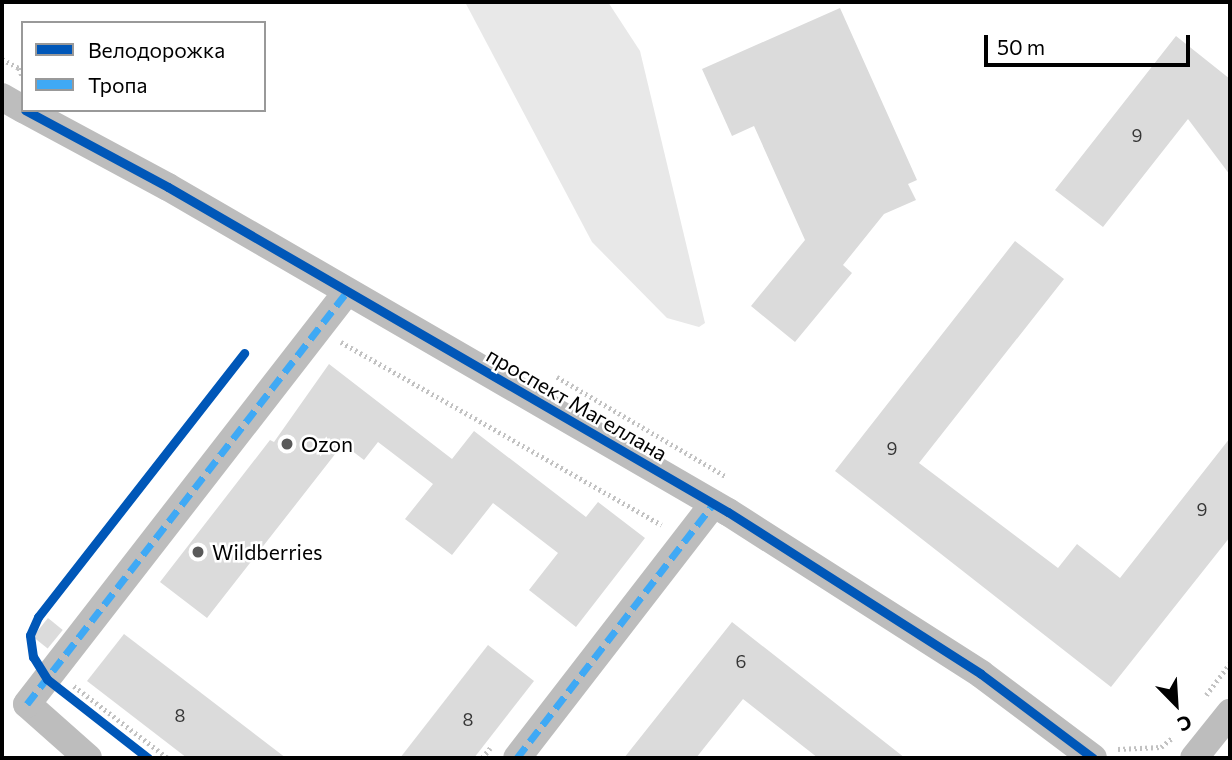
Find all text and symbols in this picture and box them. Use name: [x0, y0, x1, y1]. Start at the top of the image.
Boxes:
legend: [21, 21, 266, 112]
scale bar: [987, 21, 1194, 65]
text: 50 m: [997, 34, 1045, 59]
text: Велодорожка: [88, 37, 225, 62]
text: Тропа: [88, 72, 147, 97]
house number: 9: [1132, 124, 1142, 146]
street label: проспект Магеллана: [482, 342, 672, 466]
place label: Ozon: [301, 431, 353, 457]
marker: Ozon: [279, 436, 295, 452]
house number: 9: [887, 437, 897, 459]
house number: 9: [1197, 498, 1207, 520]
place label: Wildberries: [212, 539, 323, 565]
marker: Wildberries: [190, 544, 206, 560]
house number: 6: [736, 650, 746, 672]
north arrow: [1141, 669, 1211, 739]
house number: 8: [175, 704, 185, 726]
house number: 8: [463, 708, 473, 730]
text: С: [1174, 710, 1195, 737]

